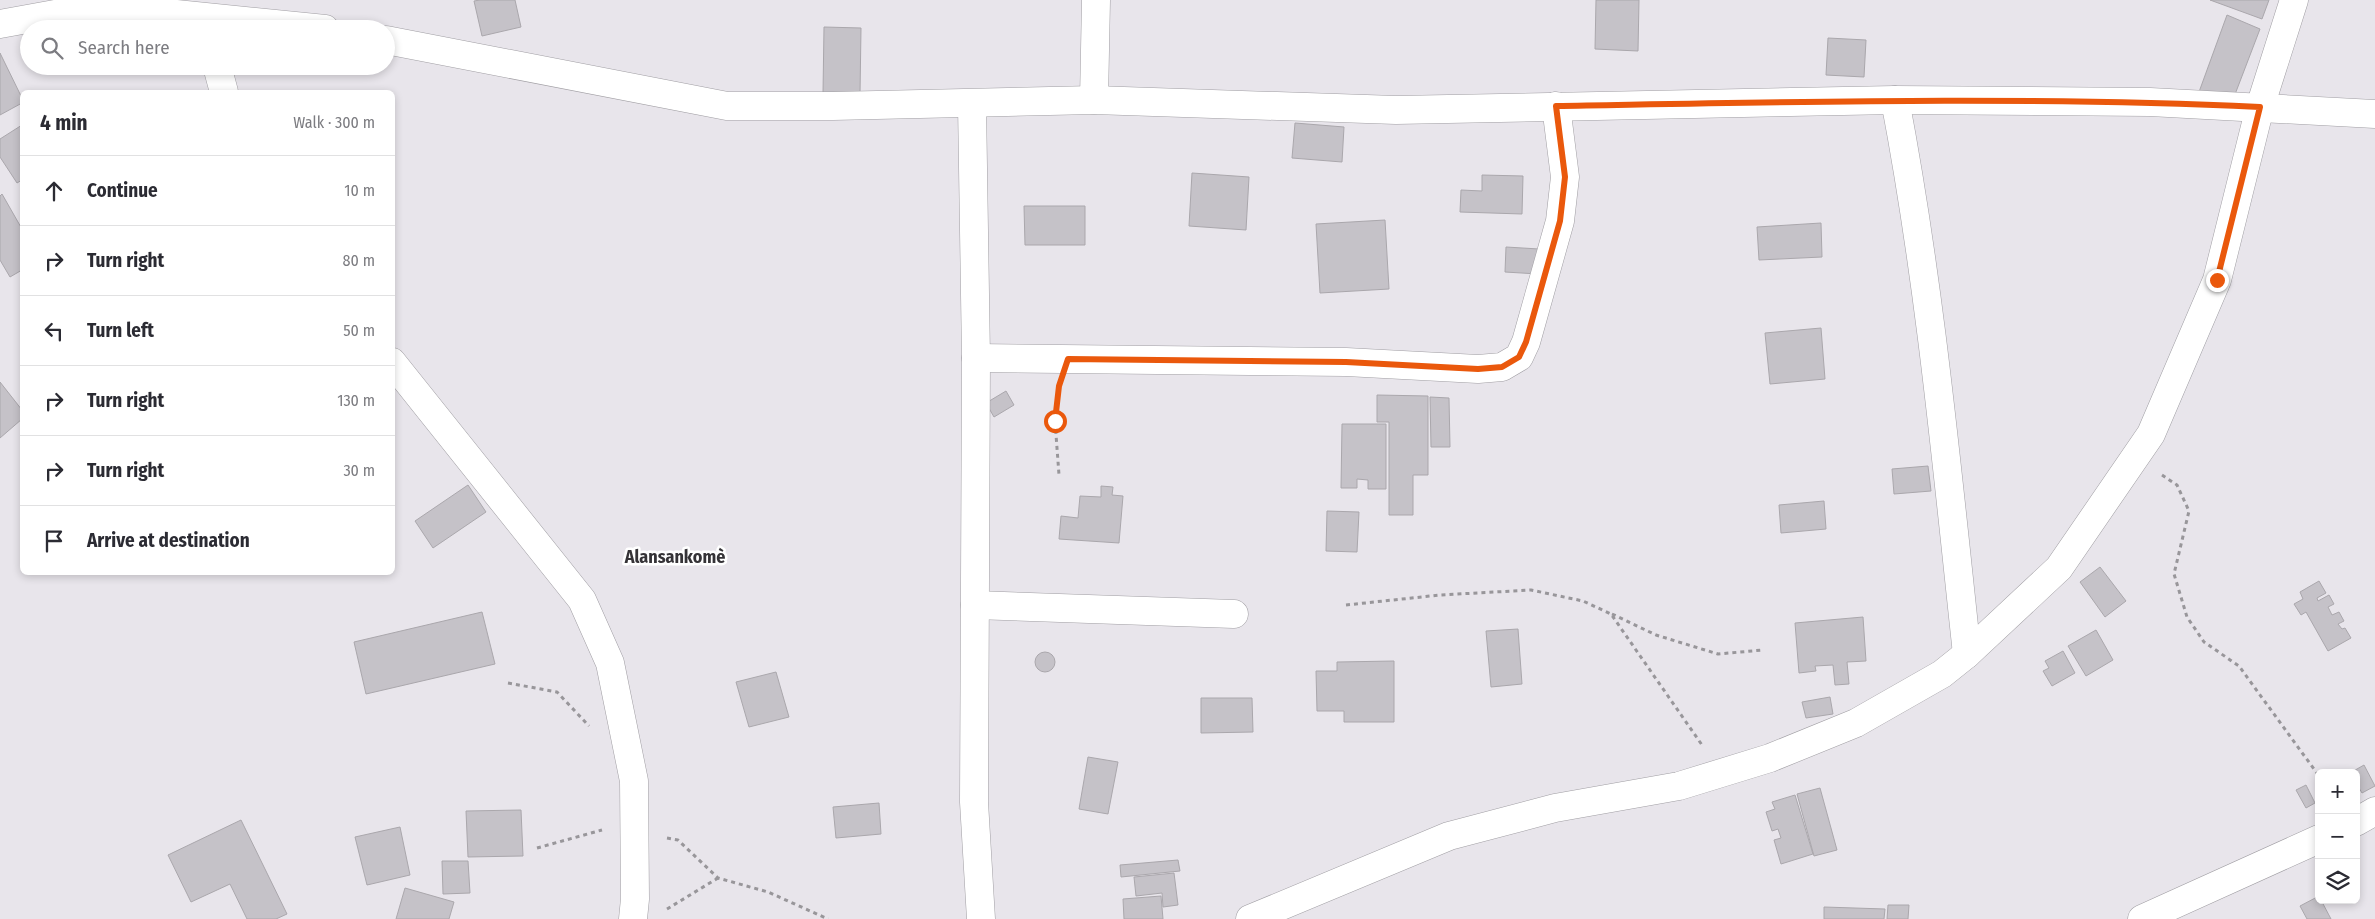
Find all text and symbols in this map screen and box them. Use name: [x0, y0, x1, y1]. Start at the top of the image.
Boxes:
search box: [20, 20, 395, 75]
icon: search: [38, 34, 66, 62]
text: Search here: [78, 36, 170, 59]
text: 4 min: [40, 110, 88, 136]
text: Walk · 300 m: [293, 113, 375, 132]
icon: ahead: [40, 177, 68, 205]
text: Continue: [87, 179, 158, 202]
text: 10 m: [344, 181, 375, 200]
icon: right: [40, 247, 68, 275]
text: Turn right: [87, 249, 164, 272]
text: 80 m: [343, 251, 375, 270]
route end: [2206, 269, 2229, 292]
icon: left: [40, 317, 68, 345]
text: Turn left: [87, 319, 154, 342]
text: 50 m: [343, 321, 375, 340]
icon: right: [40, 387, 68, 415]
text: Turn right: [87, 389, 164, 412]
text: 130 m: [337, 391, 375, 410]
route start: [1044, 410, 1067, 433]
icon: right: [40, 457, 68, 485]
text: Turn right: [87, 459, 164, 482]
text: 30 m: [343, 461, 375, 480]
icon: arrive: [40, 527, 68, 555]
text: Arrive at destination: [87, 529, 250, 552]
district label: Alansankomè: [624, 546, 725, 568]
map controls: [2315, 769, 2360, 904]
button: +: [2315, 769, 2360, 814]
button: −: [2315, 814, 2360, 859]
button: layers: [2315, 859, 2360, 904]

